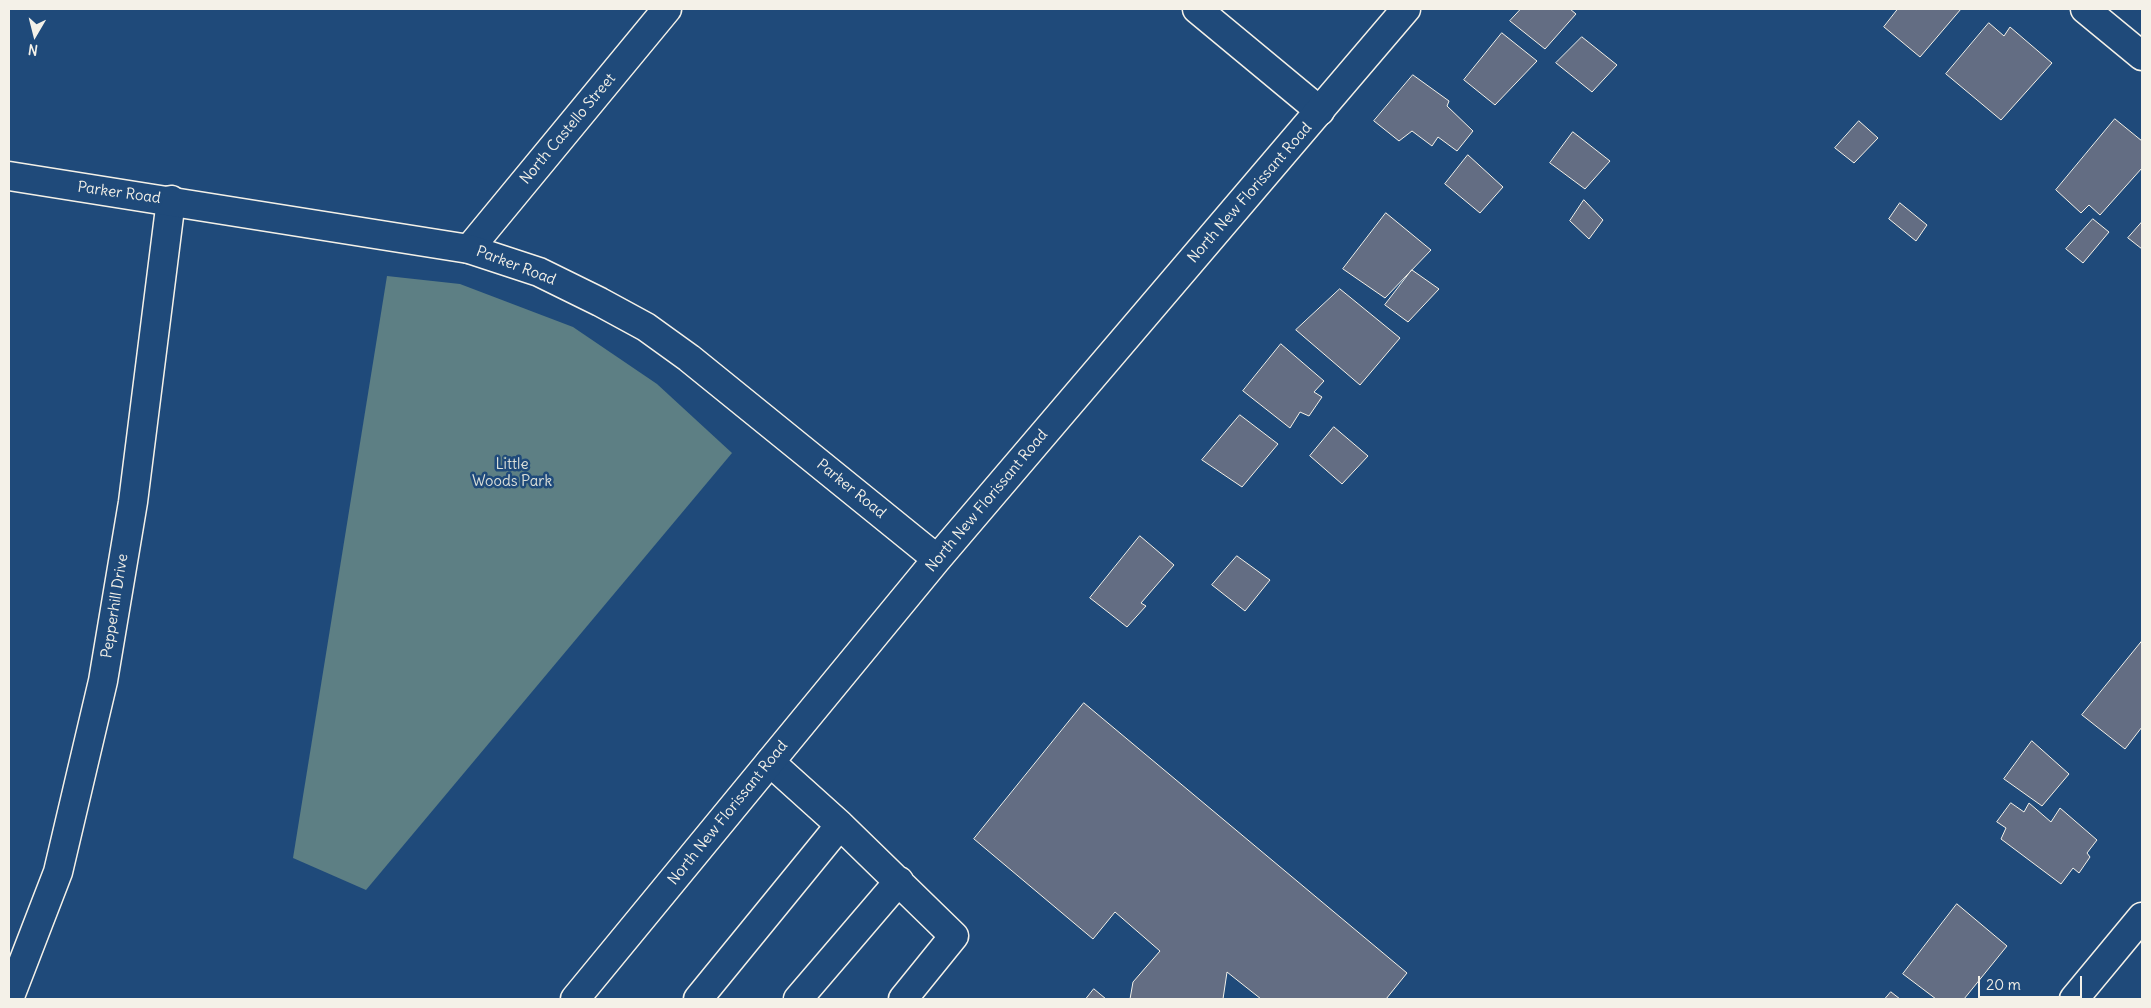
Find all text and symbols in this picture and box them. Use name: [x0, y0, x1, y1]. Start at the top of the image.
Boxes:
north arrow: [10, 10, 60, 60]
text: N: [27, 40, 39, 59]
street label: North Castello Street: [516, 70, 620, 188]
street label: North New Florissant Road: [1184, 119, 1316, 267]
street label: Parker Road: [76, 178, 162, 208]
street label: Parker Road: [474, 243, 558, 289]
street label: North New Florissant Road: [922, 426, 1052, 576]
park label: Little Woods Park: [472, 456, 552, 491]
street label: Parker Road: [813, 456, 889, 522]
street label: Pepperhill Drive: [98, 552, 132, 660]
street label: North New Florissant Road: [664, 737, 792, 889]
scale bar: [1981, 966, 2085, 998]
text: 20 m: [1986, 975, 2021, 994]

